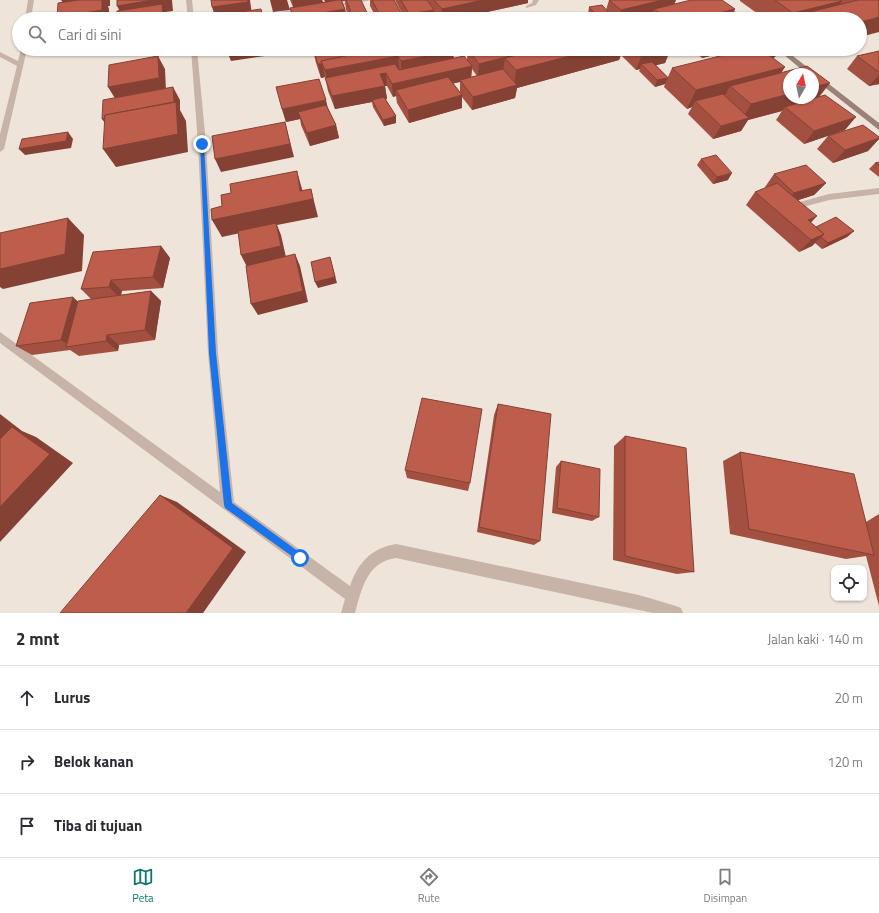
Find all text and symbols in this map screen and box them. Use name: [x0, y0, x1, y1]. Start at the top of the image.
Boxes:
search box: [12, 12, 867, 56]
icon: search: [26, 23, 48, 45]
text: Cari di sini: [58, 23, 122, 46]
north arrow: [783, 68, 819, 104]
route end: [193, 135, 211, 153]
route start: [291, 549, 309, 567]
map controls: [831, 565, 867, 601]
button: locate: [831, 565, 867, 601]
text: 2 mnt: [16, 626, 59, 652]
text: Jalan kaki · 140 m: [767, 629, 863, 649]
text: Lurus: [54, 686, 90, 709]
icon: ahead: [16, 687, 38, 709]
text: 20 m: [835, 688, 863, 708]
text: Belok kanan: [54, 750, 134, 773]
icon: right: [16, 751, 38, 773]
text: 120 m: [827, 752, 863, 772]
text: Tiba di tujuan: [54, 814, 142, 837]
icon: arrive: [16, 815, 38, 837]
tab: Peta: [132, 866, 154, 906]
tab: Rute: [418, 866, 440, 906]
tab: Disimpan: [704, 866, 747, 906]

